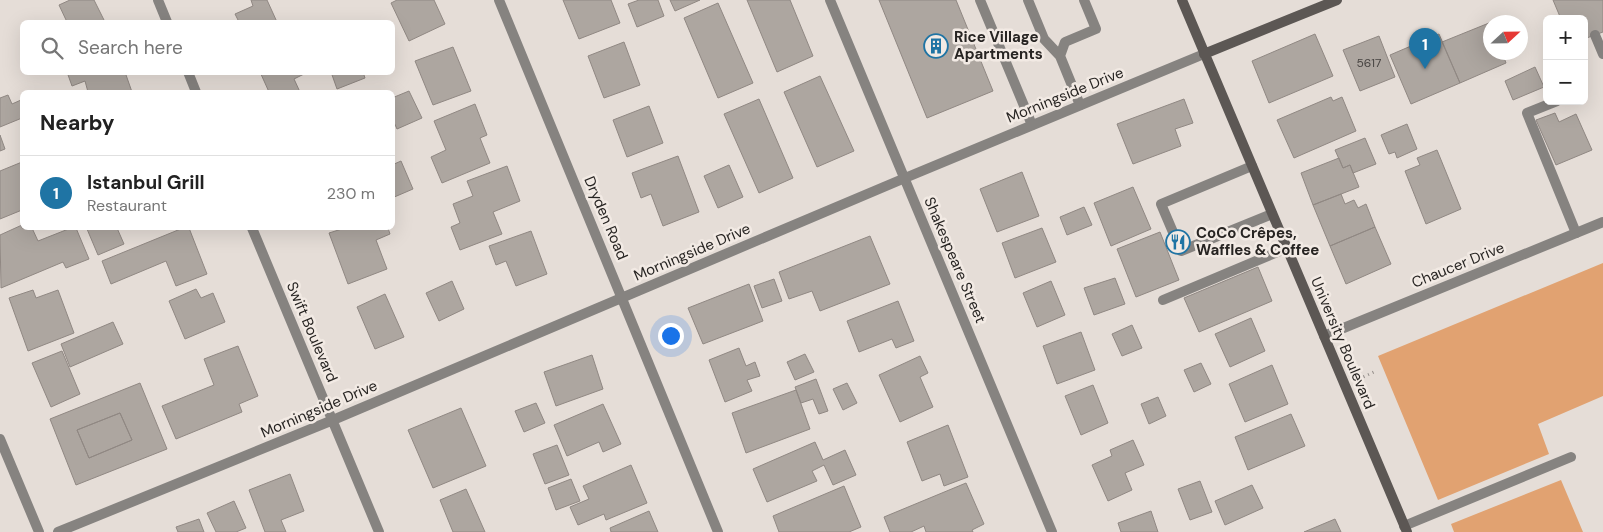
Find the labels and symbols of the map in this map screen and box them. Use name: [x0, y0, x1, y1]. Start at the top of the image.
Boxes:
north arrow: [1483, 15, 1528, 60]
place label: Rice Village Apartments: [954, 27, 1043, 64]
pin: 1: [1409, 28, 1441, 69]
building icon: Rice Village Apartments: [923, 33, 949, 59]
house number: 5617: [1356, 55, 1382, 71]
street label: Morningside Drive: [1003, 62, 1127, 128]
street label: Dryden Road: [579, 173, 633, 263]
street label: Shakespeare Street: [919, 194, 991, 326]
street label: Morningside Drive: [631, 218, 753, 286]
place label: CoCo Crêpes, Waffles & Coffee: [1196, 223, 1319, 260]
restaurant icon: CoCo Crêpes, Waffles & Coffee: [1165, 229, 1191, 255]
street label: Chaucer Drive: [1409, 237, 1507, 293]
street label: University Boulevard: [1306, 274, 1380, 412]
street label: Swift Boulevard: [282, 279, 342, 385]
your location: [658, 323, 684, 349]
street label: Morningside Drive: [258, 375, 380, 443]

